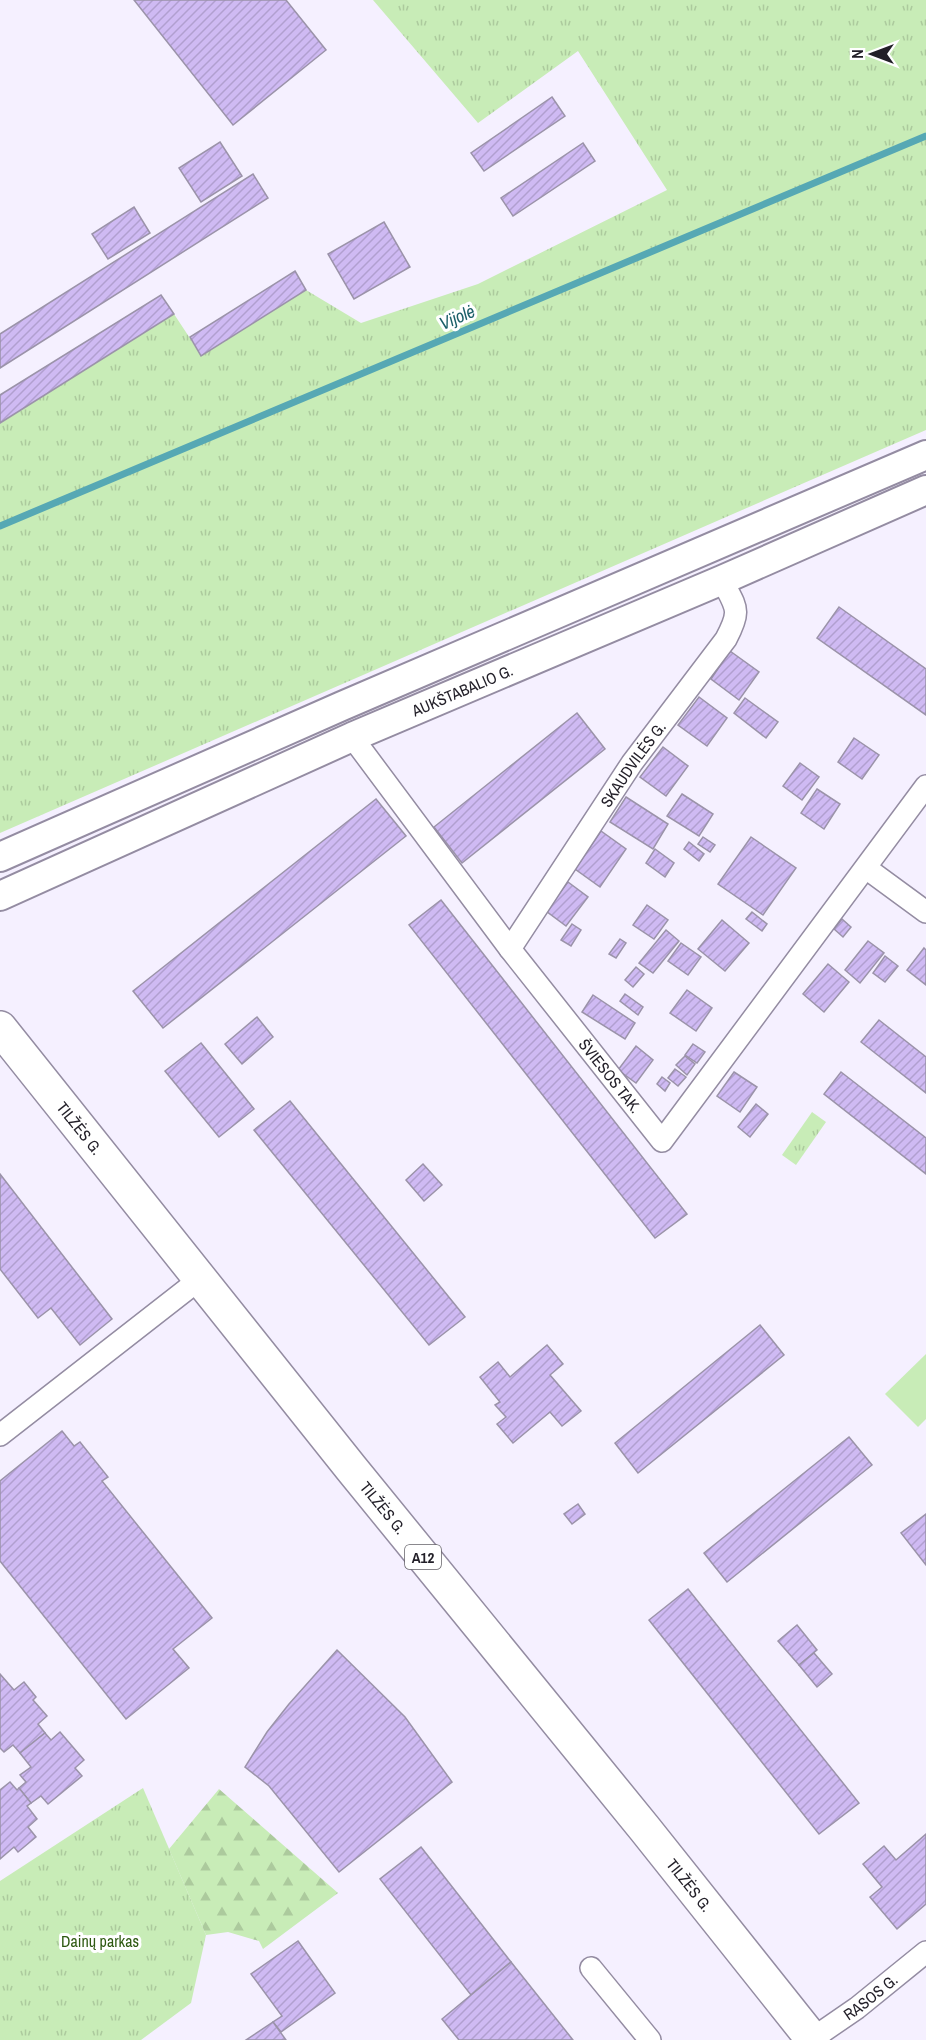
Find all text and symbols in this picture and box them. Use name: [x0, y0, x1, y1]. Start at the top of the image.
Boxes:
north arrow: [842, 24, 902, 84]
text: N: [846, 49, 868, 59]
water label: Vijolė: [435, 298, 479, 336]
street label: AUKŠTABALIO G.: [407, 659, 516, 722]
street label: SKAUDVILĖS G.: [595, 717, 671, 811]
street label: ŠVIESOS TAK.: [574, 1034, 647, 1118]
street label: TILŽĖS G.: [52, 1097, 108, 1159]
street label: TILŽĖS G.: [355, 1477, 411, 1539]
road number: A12: [405, 1545, 441, 1569]
street label: TILŽĖS G.: [662, 1854, 718, 1916]
park label: Dainų parkas: [61, 1930, 139, 1952]
street label: RASOS G.: [839, 1969, 902, 2025]

